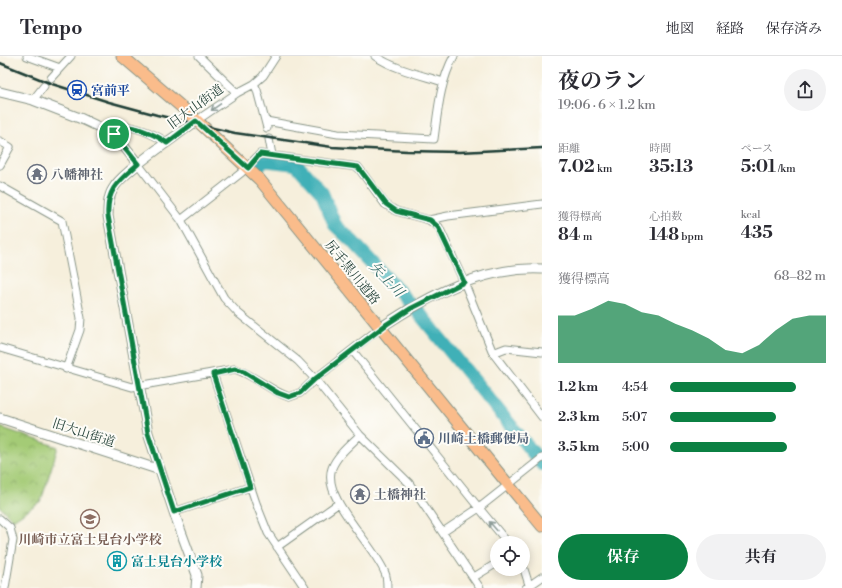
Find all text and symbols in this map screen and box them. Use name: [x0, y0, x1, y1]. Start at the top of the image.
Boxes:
text: Tempo: [20, 16, 82, 40]
text: 地図: [666, 20, 694, 38]
text: 経路: [716, 20, 744, 38]
text: 保存済み: [766, 20, 822, 38]
text: 夜のラン: [558, 68, 646, 95]
button: share: [784, 69, 826, 111]
station icon: 宮前平: [66, 79, 88, 101]
street label: 旧大山街道: [165, 81, 227, 132]
place label: 宮前平: [91, 83, 130, 99]
text: 19:06 · 6 × 1.2 km: [558, 97, 656, 113]
one-way arrow: [211, 103, 222, 111]
pin: [97, 117, 131, 151]
icon: arrive: [103, 123, 125, 145]
text: 距離: [558, 142, 580, 156]
text: 時間: [649, 142, 671, 156]
text: ペース: [741, 142, 773, 156]
text: 7.02: [558, 156, 595, 178]
text: 35:13: [649, 156, 693, 178]
text: 5:01: [741, 156, 776, 178]
text: km: [595, 162, 612, 176]
text: /km: [776, 162, 796, 176]
temple icon: 八幡神社: [26, 163, 48, 185]
place label: 八幡神社: [51, 167, 103, 183]
text: kcal: [741, 208, 761, 222]
text: 獲得標高: [558, 210, 602, 224]
text: 心拍数: [649, 210, 682, 224]
text: 435: [741, 222, 773, 244]
text: 84: [558, 224, 581, 246]
text: 148: [649, 224, 679, 246]
text: m: [581, 230, 592, 244]
text: bpm: [679, 230, 704, 244]
street label: 尻手黒川道路: [321, 237, 383, 308]
water label: 矢上川: [365, 258, 409, 302]
text: 68–82 m: [774, 268, 826, 284]
text: 獲得標高: [558, 271, 610, 287]
text: 1.2 km: [558, 379, 598, 395]
text: 4:54: [622, 379, 648, 395]
text: 2.3 km: [558, 409, 599, 425]
text: 5:07: [622, 409, 647, 425]
street label: 旧大山街道: [50, 415, 117, 451]
public building icon: 川崎土橋郵便局: [413, 427, 435, 449]
place label: 川崎土橋郵便局: [438, 431, 529, 447]
text: 3.5 km: [558, 439, 599, 455]
text: 5:00: [622, 439, 649, 455]
temple icon: 土橋神社: [349, 483, 371, 505]
place label: 土橋神社: [374, 487, 426, 503]
school or university icon: 川崎市立富士見台小学校: [79, 508, 101, 530]
one-way arrow: [489, 520, 498, 531]
place label: 川崎市立富士見台小学校: [18, 532, 162, 548]
button: 保存: [558, 534, 688, 580]
button: 共有: [696, 534, 826, 580]
map controls: [490, 536, 530, 576]
button: locate: [490, 536, 530, 576]
building icon: 富士見台小学校: [106, 550, 128, 572]
place label: 富士見台小学校: [131, 554, 223, 570]

